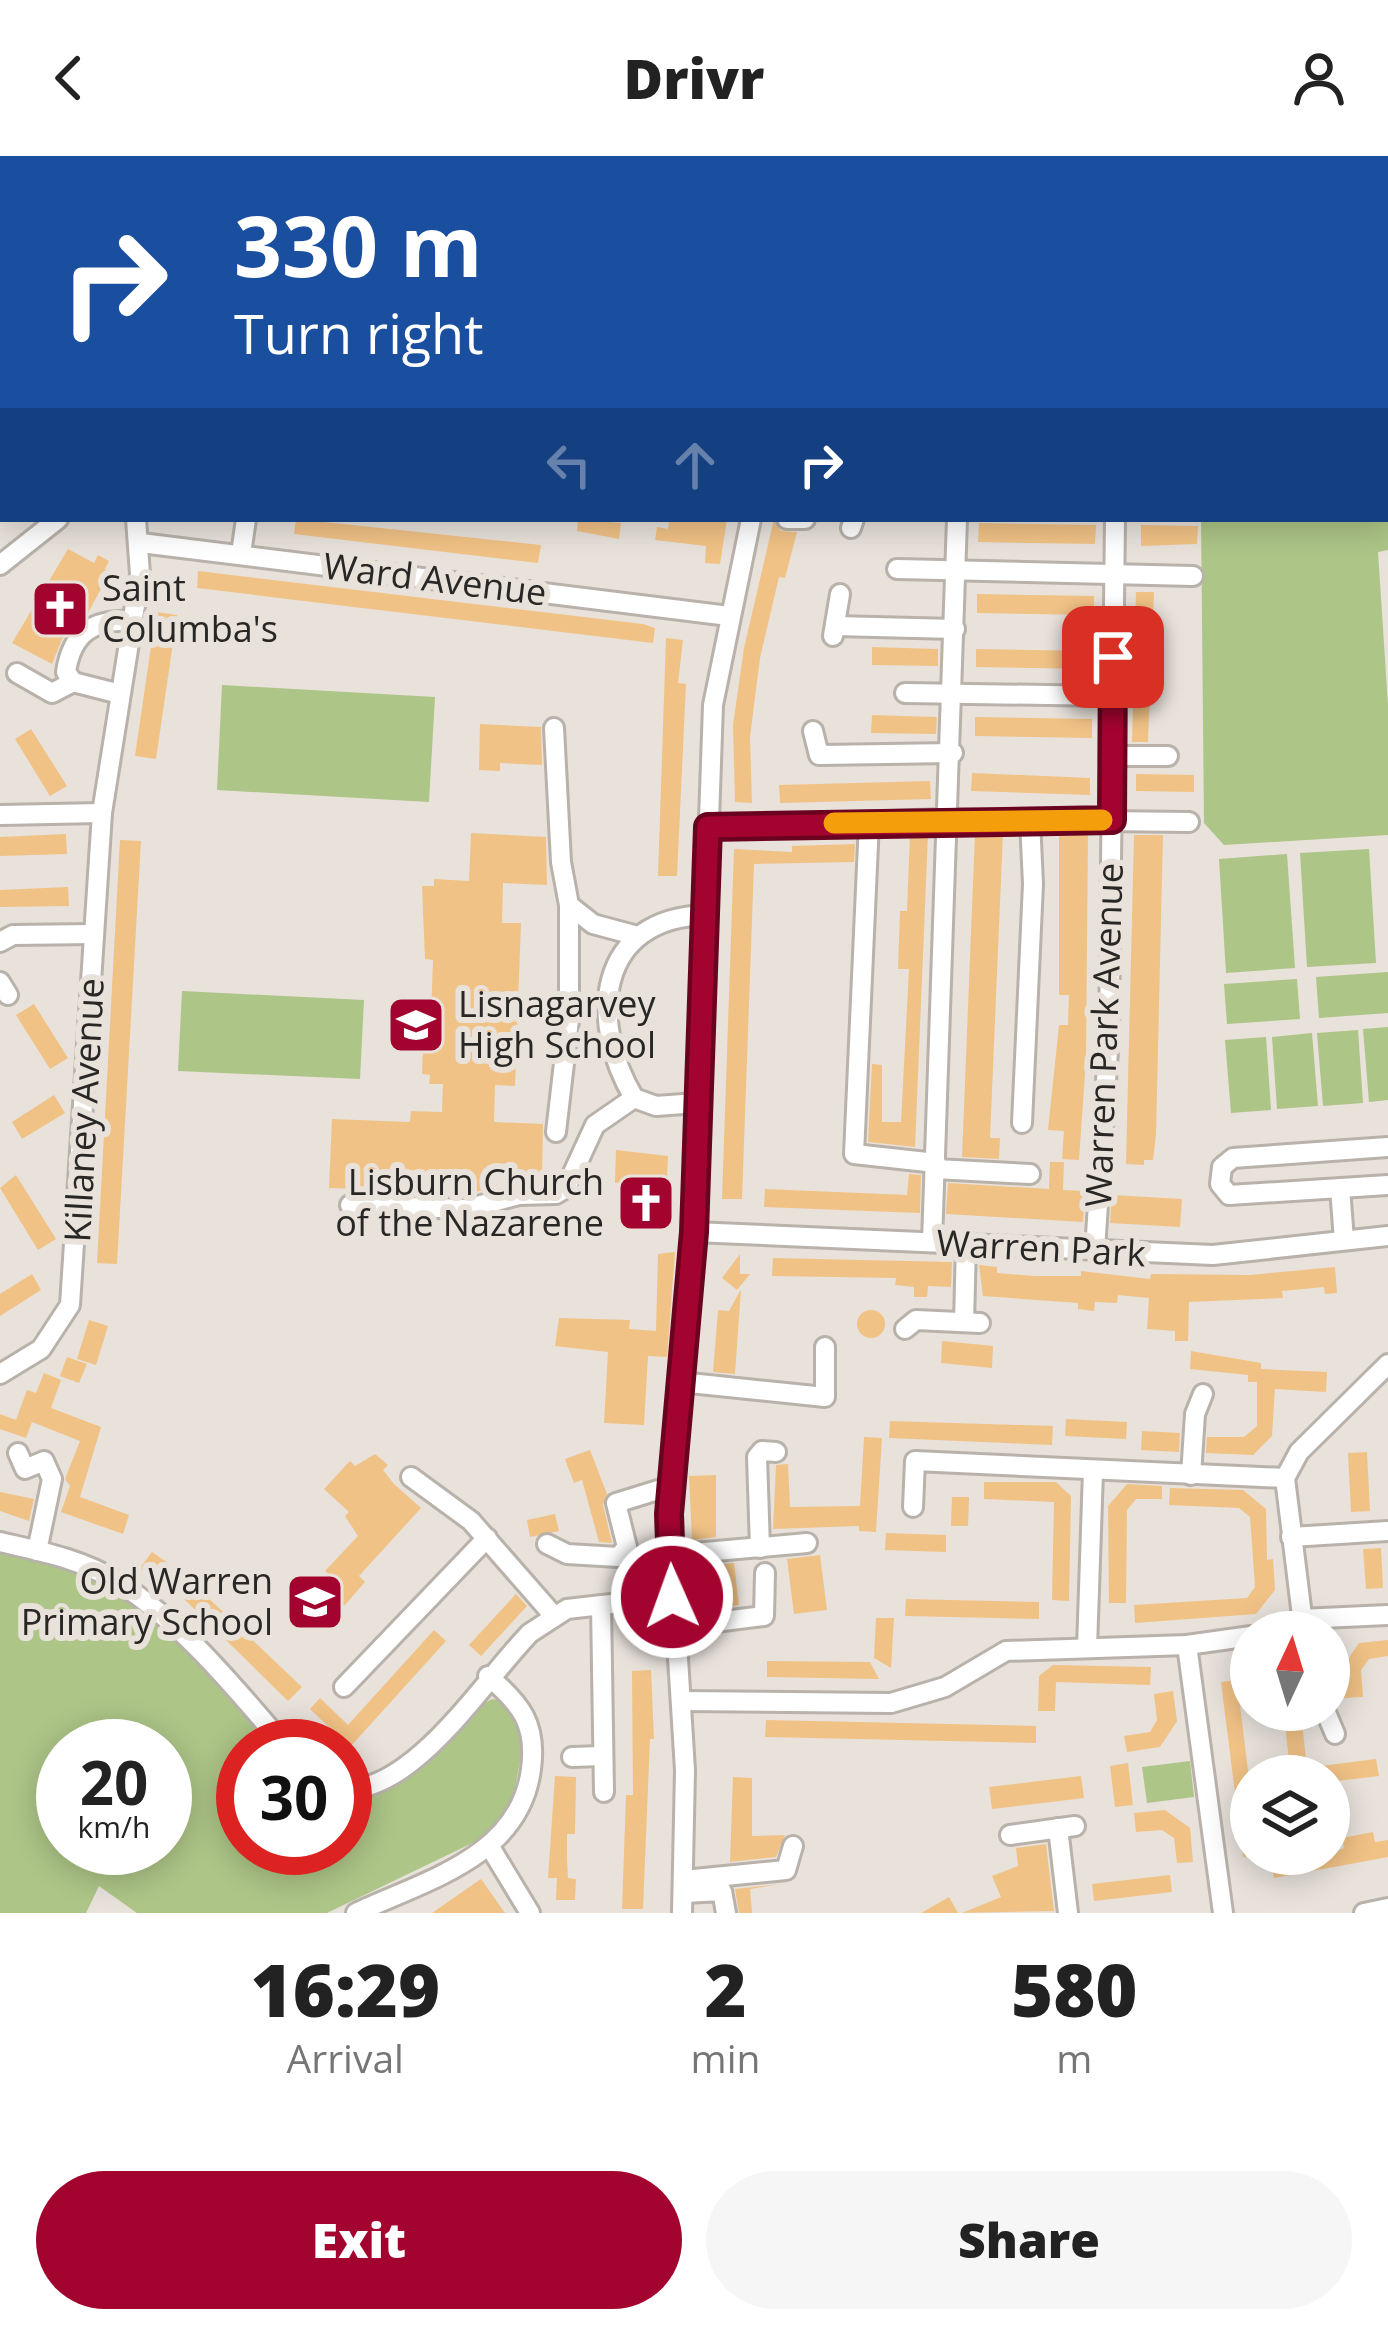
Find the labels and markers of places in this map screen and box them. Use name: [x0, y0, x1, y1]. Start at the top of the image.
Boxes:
place label: Saint Columba's: [102, 563, 278, 653]
church icon: Saint Columba's: [29, 578, 91, 640]
pin: [1062, 606, 1164, 708]
place label: Lisnagarvey High School: [458, 979, 657, 1069]
school or university icon: Lisnagarvey High School: [385, 994, 447, 1056]
place label: Lisburn Church of the Nazarene: [335, 1157, 604, 1247]
church icon: Lisburn Church of the Nazarene: [615, 1172, 677, 1234]
place label: Old Warren Primary School: [21, 1556, 273, 1646]
school or university icon: Old Warren Primary School: [284, 1571, 346, 1633]

